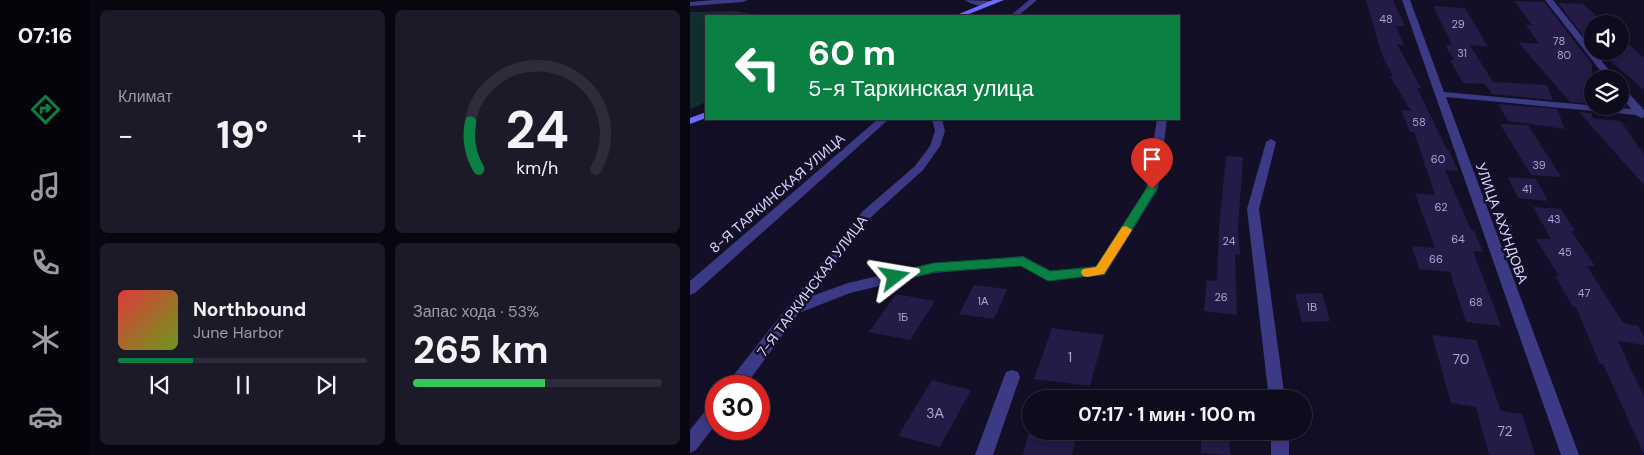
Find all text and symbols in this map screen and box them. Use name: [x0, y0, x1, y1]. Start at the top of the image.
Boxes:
house number: 48: [1379, 12, 1393, 26]
map controls: [1584, 15, 1629, 115]
button: sound: [1584, 15, 1629, 60]
house number: 29: [1451, 17, 1465, 31]
text: 07:16: [18, 21, 72, 50]
text: 60 m: [808, 30, 896, 76]
house number: 78: [1553, 34, 1565, 48]
icon: left: [725, 35, 790, 100]
house number: 31: [1457, 46, 1467, 60]
house number: 80: [1557, 48, 1571, 62]
button: layers: [1584, 70, 1629, 115]
text: 5-я Таркинская улица: [808, 74, 1034, 103]
text: Климат: [118, 86, 172, 107]
icon: directions: [28, 92, 63, 127]
text: 24: [506, 96, 569, 164]
text: 19°: [217, 110, 268, 160]
house number: 58: [1412, 115, 1426, 129]
text: −: [118, 117, 133, 154]
text: +: [352, 117, 367, 154]
street label: 8-Я ТАРКИНСКАЯ УЛИЦА: [706, 129, 849, 257]
pin: [1131, 138, 1173, 189]
icon: arrive: [1138, 145, 1166, 173]
house number: 60: [1431, 152, 1445, 166]
text: km/h: [516, 156, 559, 180]
house number: 39: [1532, 158, 1546, 172]
street label: УЛИЦА АХУНДОВА: [1472, 160, 1532, 287]
icon: music: [28, 169, 63, 204]
house number: 41: [1522, 182, 1532, 196]
house number: 62: [1435, 200, 1447, 214]
street label: 7-Я ТАРКИНСКАЯ УЛИЦА: [753, 211, 871, 360]
house number: 43: [1547, 212, 1561, 226]
house number: 64: [1451, 232, 1465, 246]
house number: 24: [1223, 234, 1236, 248]
icon: phone: [28, 245, 63, 280]
house number: 45: [1558, 245, 1572, 259]
position arrow: [868, 250, 920, 302]
house number: 66: [1429, 252, 1443, 266]
house number: 47: [1578, 286, 1590, 300]
house number: 26: [1214, 290, 1228, 304]
house number: 1А: [978, 294, 989, 308]
house number: 68: [1469, 295, 1483, 309]
text: Northbound: [193, 297, 306, 322]
house number: 1В: [1307, 300, 1317, 314]
text: Запас хода · 53%: [413, 301, 539, 322]
house number: 1Б: [898, 310, 908, 324]
icon: climate: [28, 322, 63, 357]
text: June Harbor: [193, 322, 284, 343]
text: 265 km: [413, 325, 549, 375]
house number: 1: [1068, 348, 1072, 366]
house number: 70: [1453, 350, 1469, 368]
icon: previous: [146, 371, 174, 399]
icon: pause: [229, 371, 257, 399]
icon: next: [312, 371, 340, 399]
speed limit sign: 30: [705, 375, 770, 440]
icon: car: [28, 399, 63, 434]
text: 07:17 · 1 мин · 100 m: [1078, 402, 1256, 427]
house number: 3А: [926, 404, 944, 422]
house number: 72: [1497, 422, 1513, 440]

